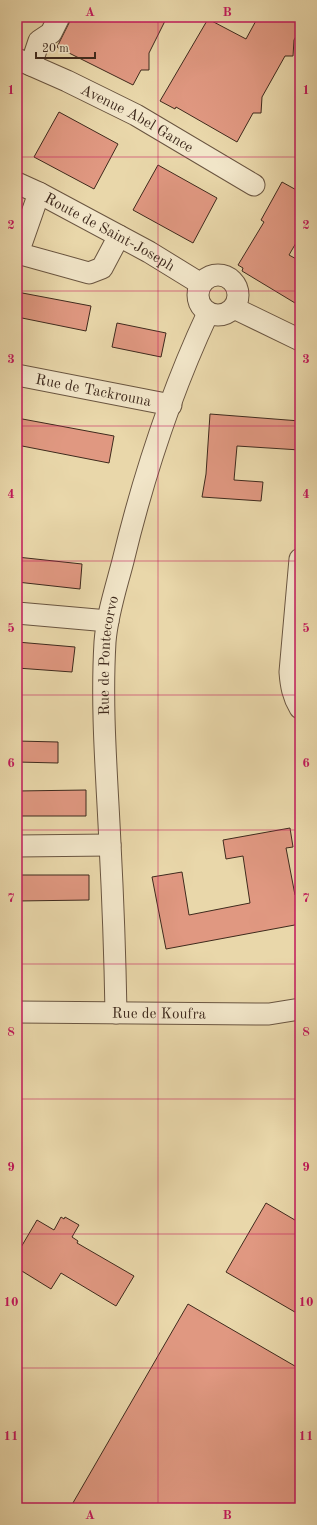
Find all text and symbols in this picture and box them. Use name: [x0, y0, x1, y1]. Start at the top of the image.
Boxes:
text: A: [85, 6, 95, 19]
text: B: [222, 6, 232, 19]
scale bar: [36, 34, 95, 60]
text: 20 m: [42, 43, 69, 55]
street label: Avenue Abel Gance: [78, 83, 195, 156]
text: 1: [7, 84, 15, 97]
text: 1: [302, 84, 310, 97]
street label: Route de Saint-Joseph: [42, 191, 177, 275]
text: 2: [7, 219, 15, 232]
text: 2: [302, 219, 310, 232]
text: 3: [7, 353, 15, 366]
text: 3: [302, 353, 310, 366]
street label: Rue de Tackrouna: [34, 373, 153, 410]
text: 4: [7, 488, 15, 501]
text: 4: [302, 488, 310, 501]
street label: Rue de Pontecorvo: [98, 594, 122, 716]
text: 5: [7, 622, 15, 635]
text: 5: [302, 622, 310, 635]
text: 6: [7, 757, 15, 770]
text: 6: [302, 757, 310, 770]
text: 7: [7, 892, 15, 905]
text: 7: [302, 892, 310, 905]
street label: Rue de Koufra: [112, 1007, 207, 1023]
text: 8: [7, 1026, 15, 1039]
text: 8: [302, 1026, 310, 1039]
text: 9: [7, 1161, 15, 1174]
text: 9: [302, 1161, 310, 1174]
text: 10: [3, 1296, 19, 1309]
text: 10: [298, 1296, 314, 1309]
text: 11: [3, 1430, 19, 1443]
text: 11: [298, 1430, 314, 1443]
text: A: [85, 1509, 95, 1522]
text: B: [222, 1509, 232, 1522]

